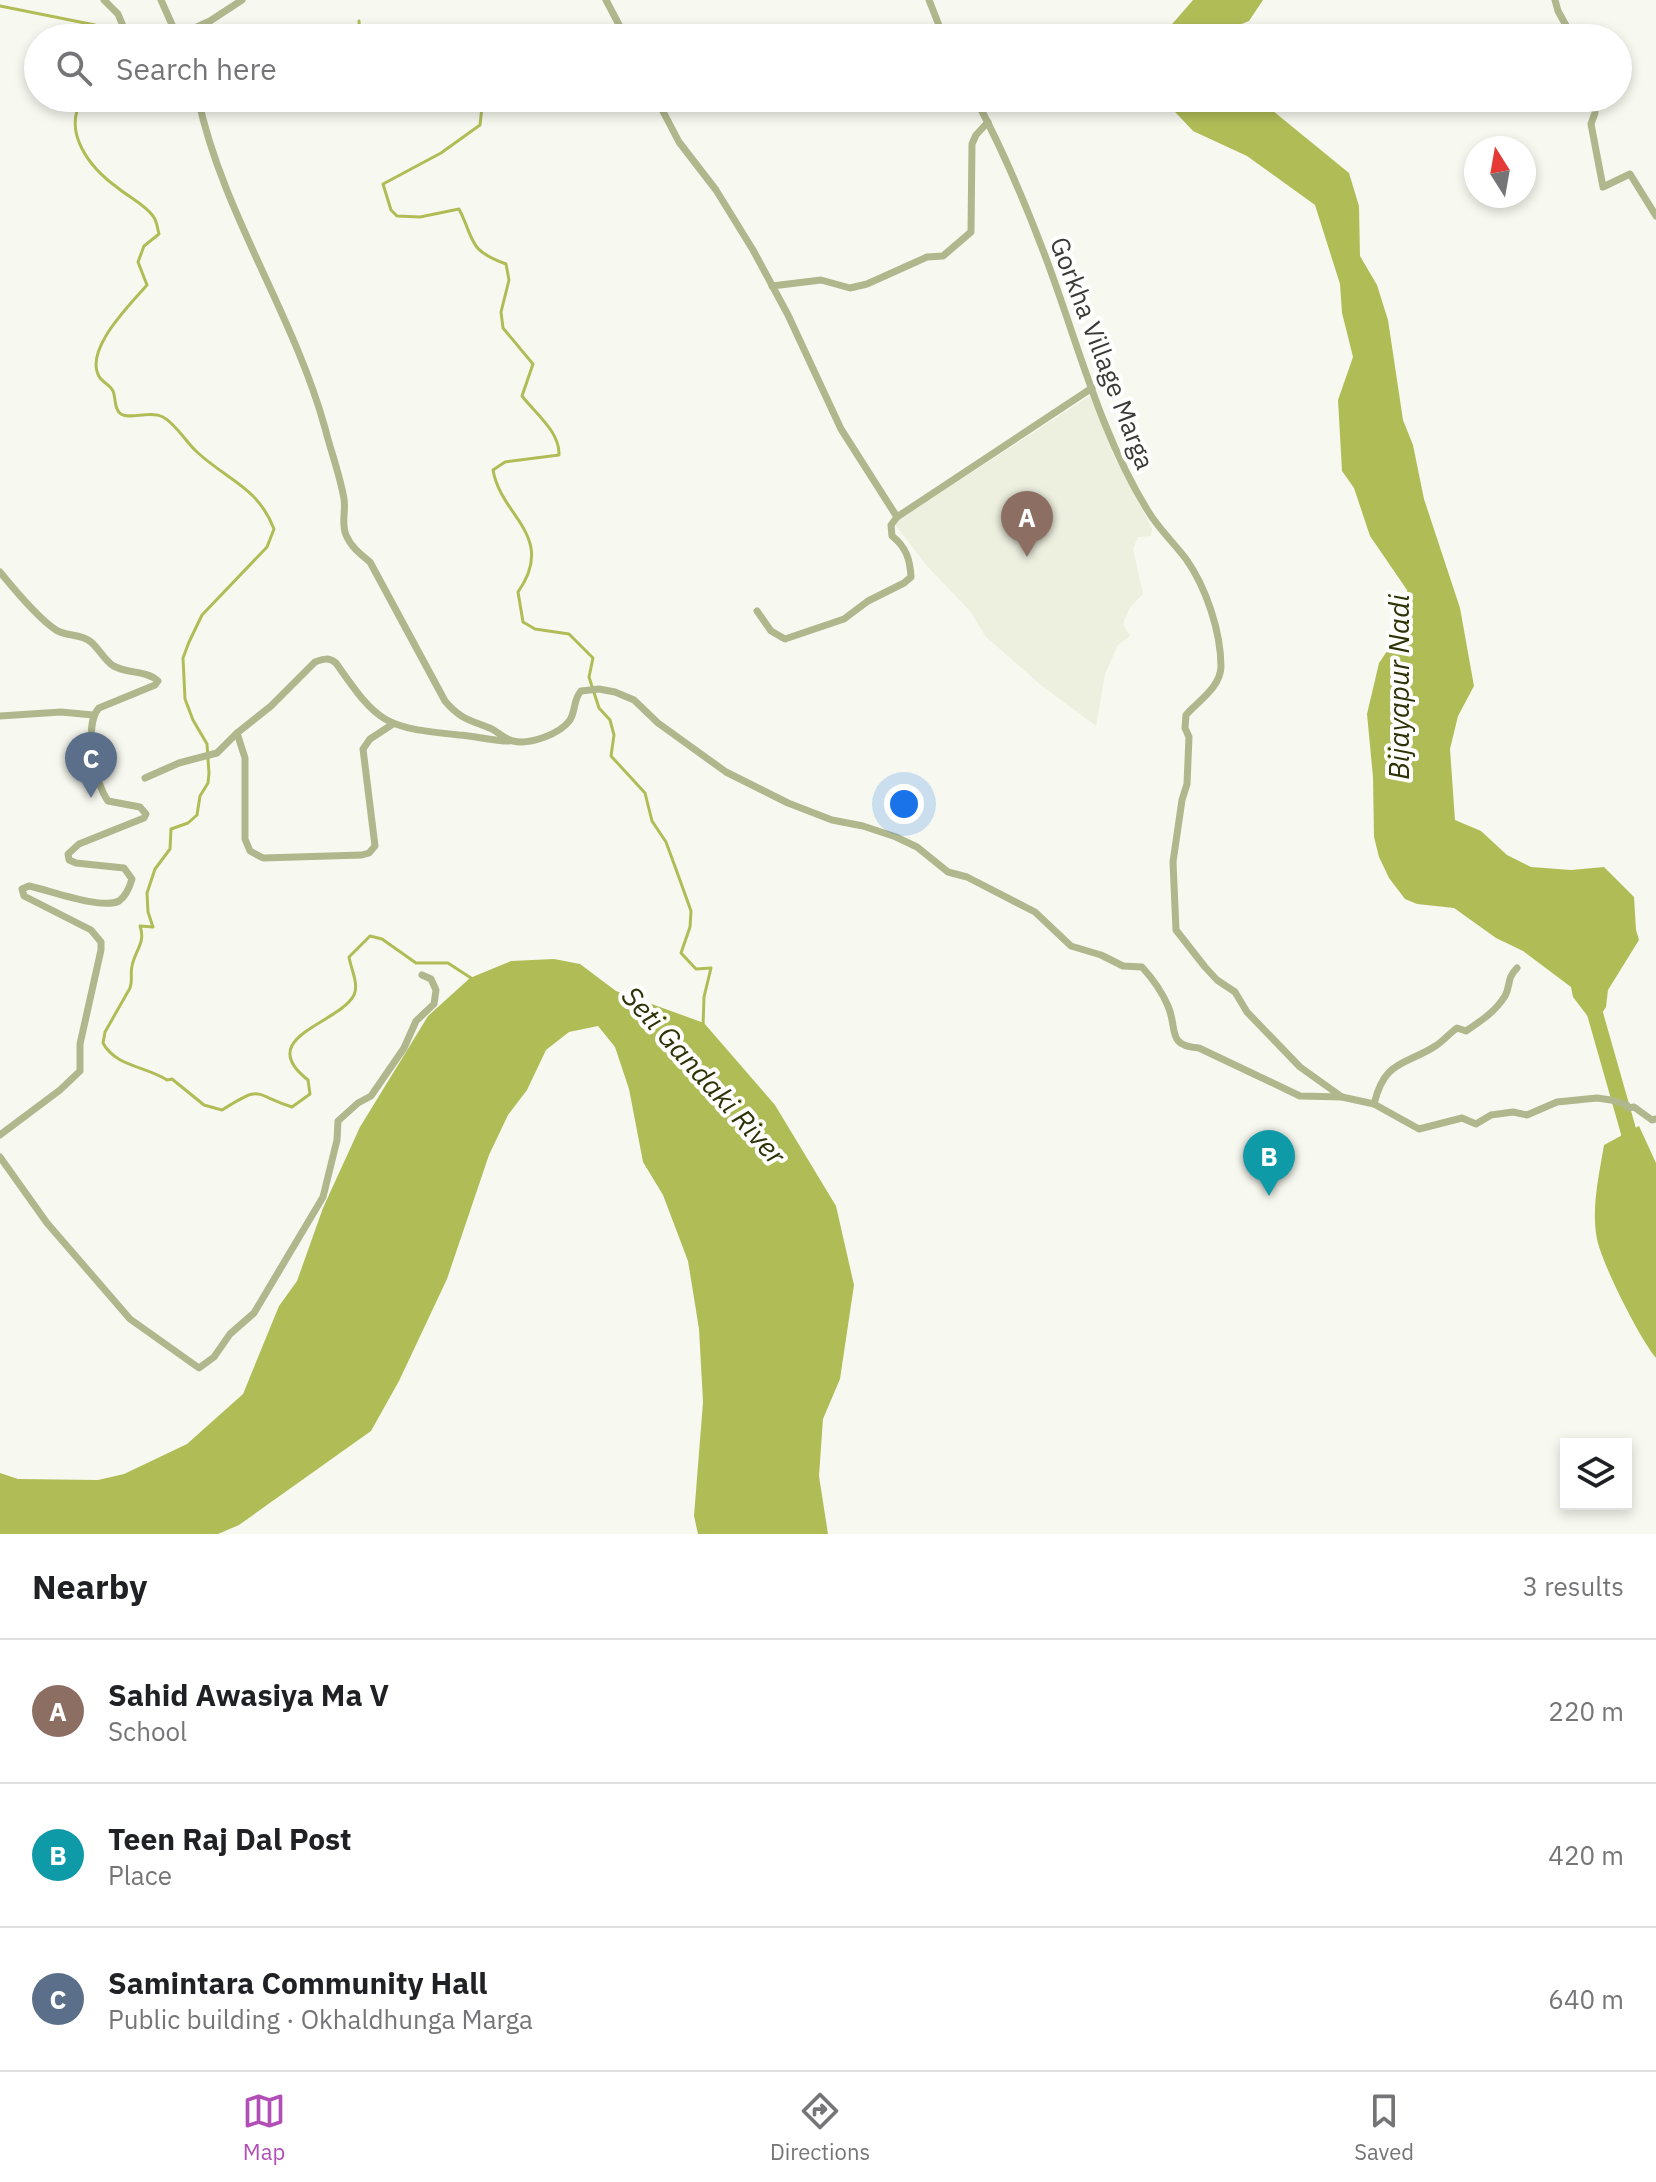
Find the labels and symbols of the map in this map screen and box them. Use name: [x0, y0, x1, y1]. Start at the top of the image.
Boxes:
north arrow: [1464, 136, 1536, 208]
street label: Gorkha Village Marga: [1043, 232, 1163, 474]
pin: A: [1001, 491, 1053, 557]
water label: Bijayapur Nadi: [1380, 594, 1417, 780]
pin: C: [65, 732, 117, 798]
your location: [884, 784, 924, 824]
water label: Seti Gandaki River: [614, 978, 795, 1173]
pin: B: [1243, 1130, 1295, 1196]

